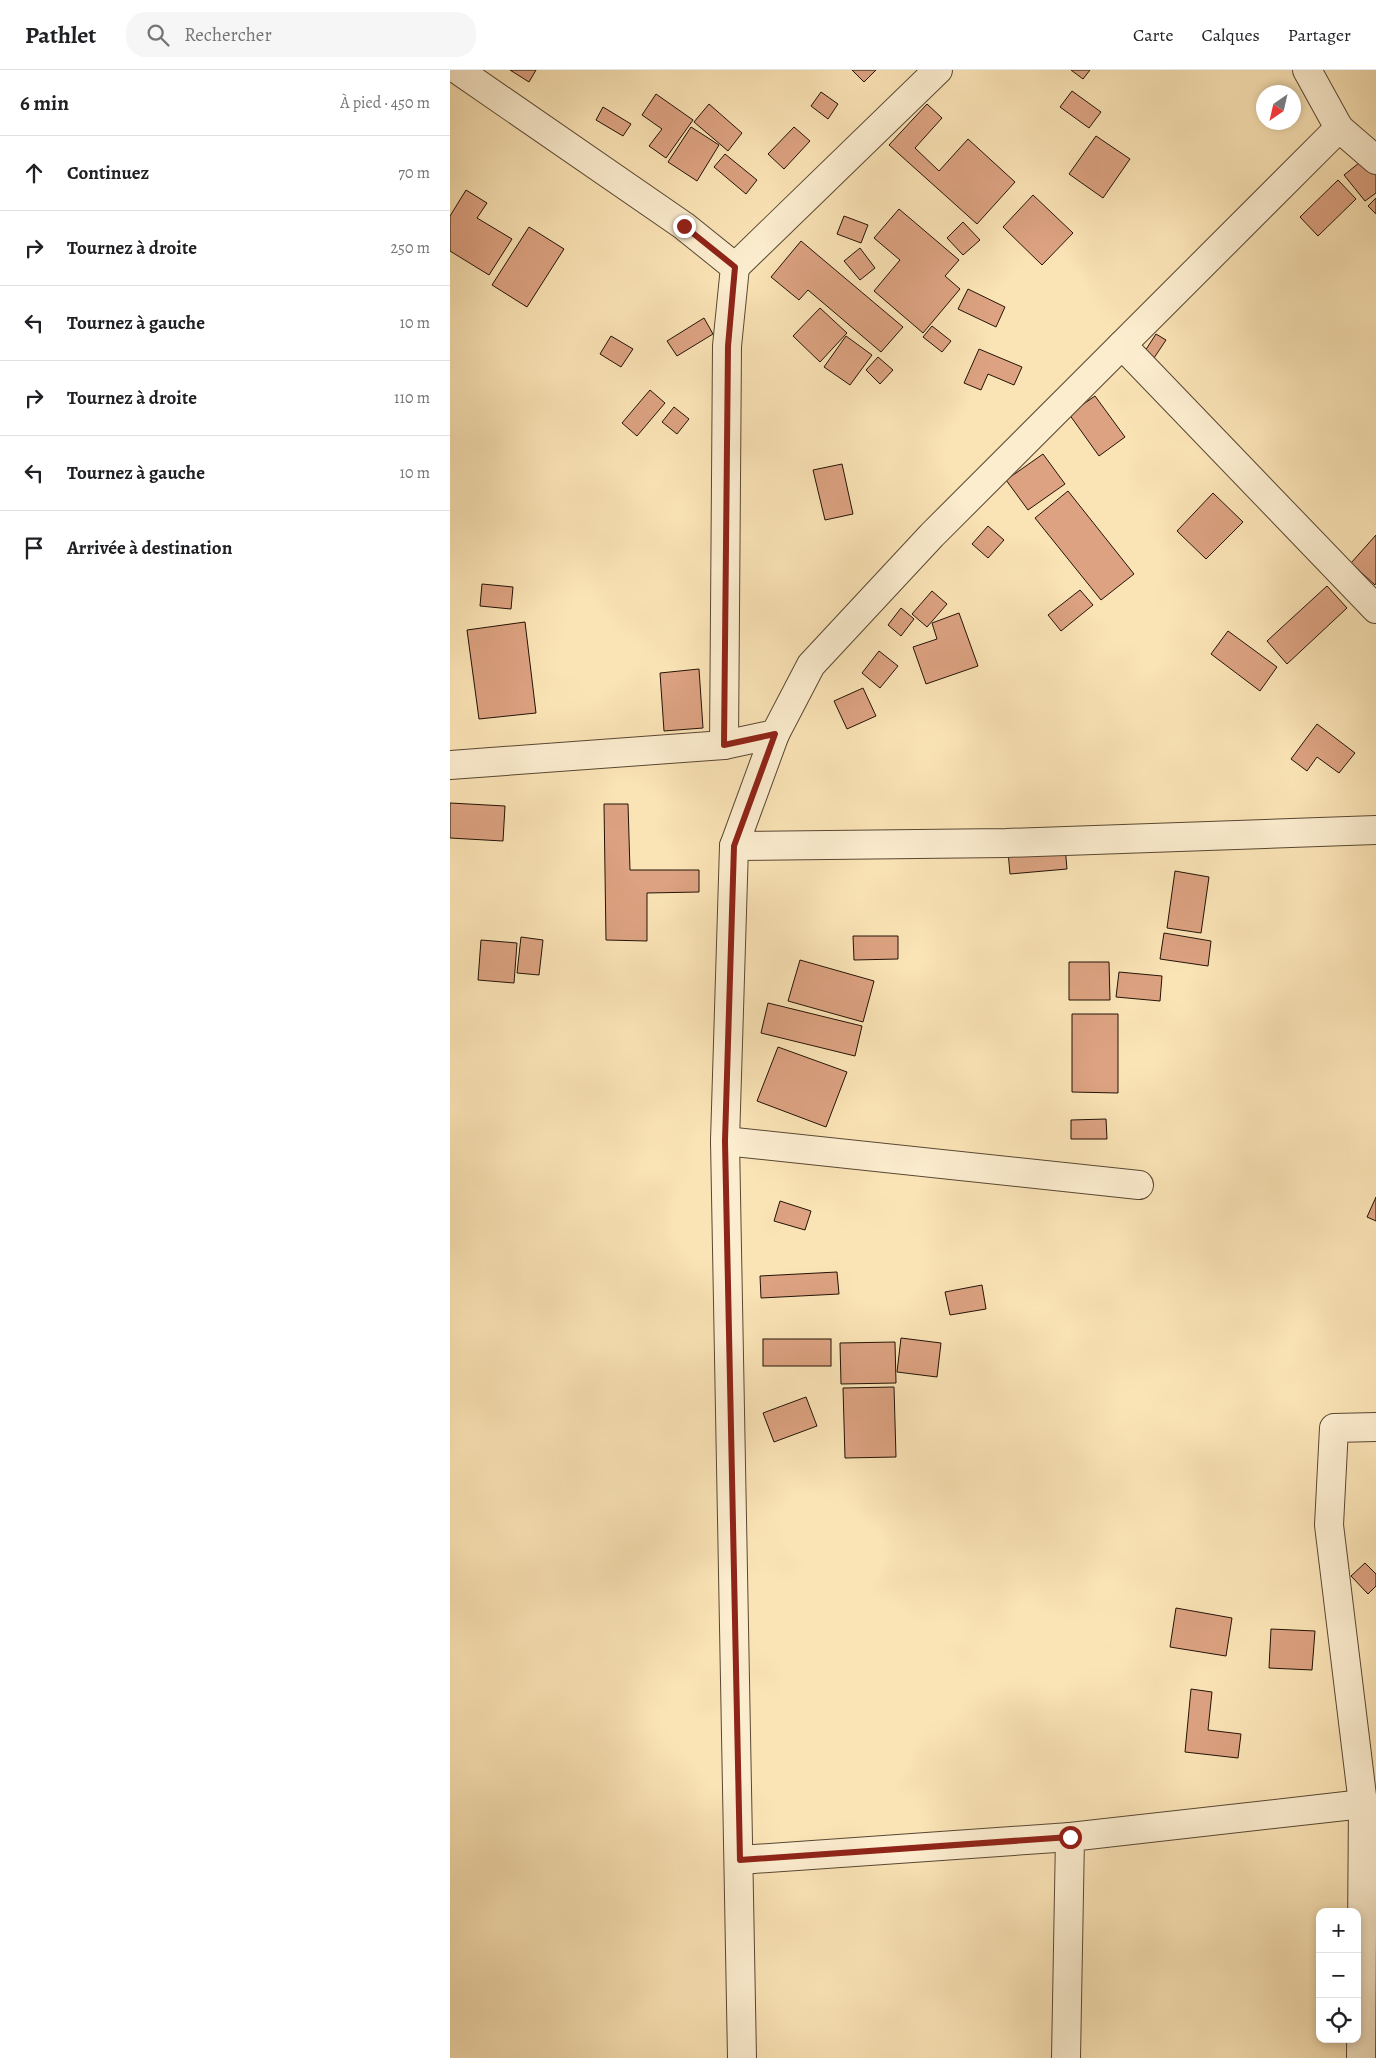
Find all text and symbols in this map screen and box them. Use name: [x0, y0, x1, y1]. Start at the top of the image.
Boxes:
search box: [126, 12, 476, 57]
text: Pathlet: [25, 19, 96, 51]
icon: search: [144, 21, 172, 49]
text: Rechercher: [184, 22, 272, 48]
text: Carte: [1133, 23, 1173, 47]
text: Calques: [1201, 23, 1260, 47]
text: Partager: [1288, 23, 1351, 47]
north arrow: [1256, 85, 1301, 130]
text: 6 min: [20, 89, 69, 117]
text: À pied · 450 m: [340, 92, 430, 114]
icon: ahead: [20, 159, 48, 187]
text: Continuez: [67, 160, 149, 186]
text: 70 m: [398, 162, 430, 184]
route end: [673, 215, 696, 238]
icon: right: [20, 234, 48, 262]
text: Tournez à droite: [67, 235, 197, 261]
text: 250 m: [391, 237, 430, 259]
icon: left: [20, 309, 48, 337]
text: Tournez à gauche: [67, 310, 205, 336]
text: 10 m: [400, 312, 430, 334]
icon: right: [20, 384, 48, 412]
text: Tournez à droite: [67, 385, 197, 411]
text: 110 m: [394, 387, 430, 409]
icon: left: [20, 459, 48, 487]
text: Tournez à gauche: [67, 460, 205, 486]
text: 10 m: [400, 462, 430, 484]
icon: arrive: [20, 534, 48, 562]
text: Arrivée à destination: [67, 535, 232, 561]
route start: [1059, 1826, 1082, 1849]
map controls: [1316, 1908, 1361, 2043]
button: +: [1316, 1908, 1361, 1953]
button: −: [1316, 1953, 1361, 1998]
button: locate: [1316, 1998, 1361, 2043]

